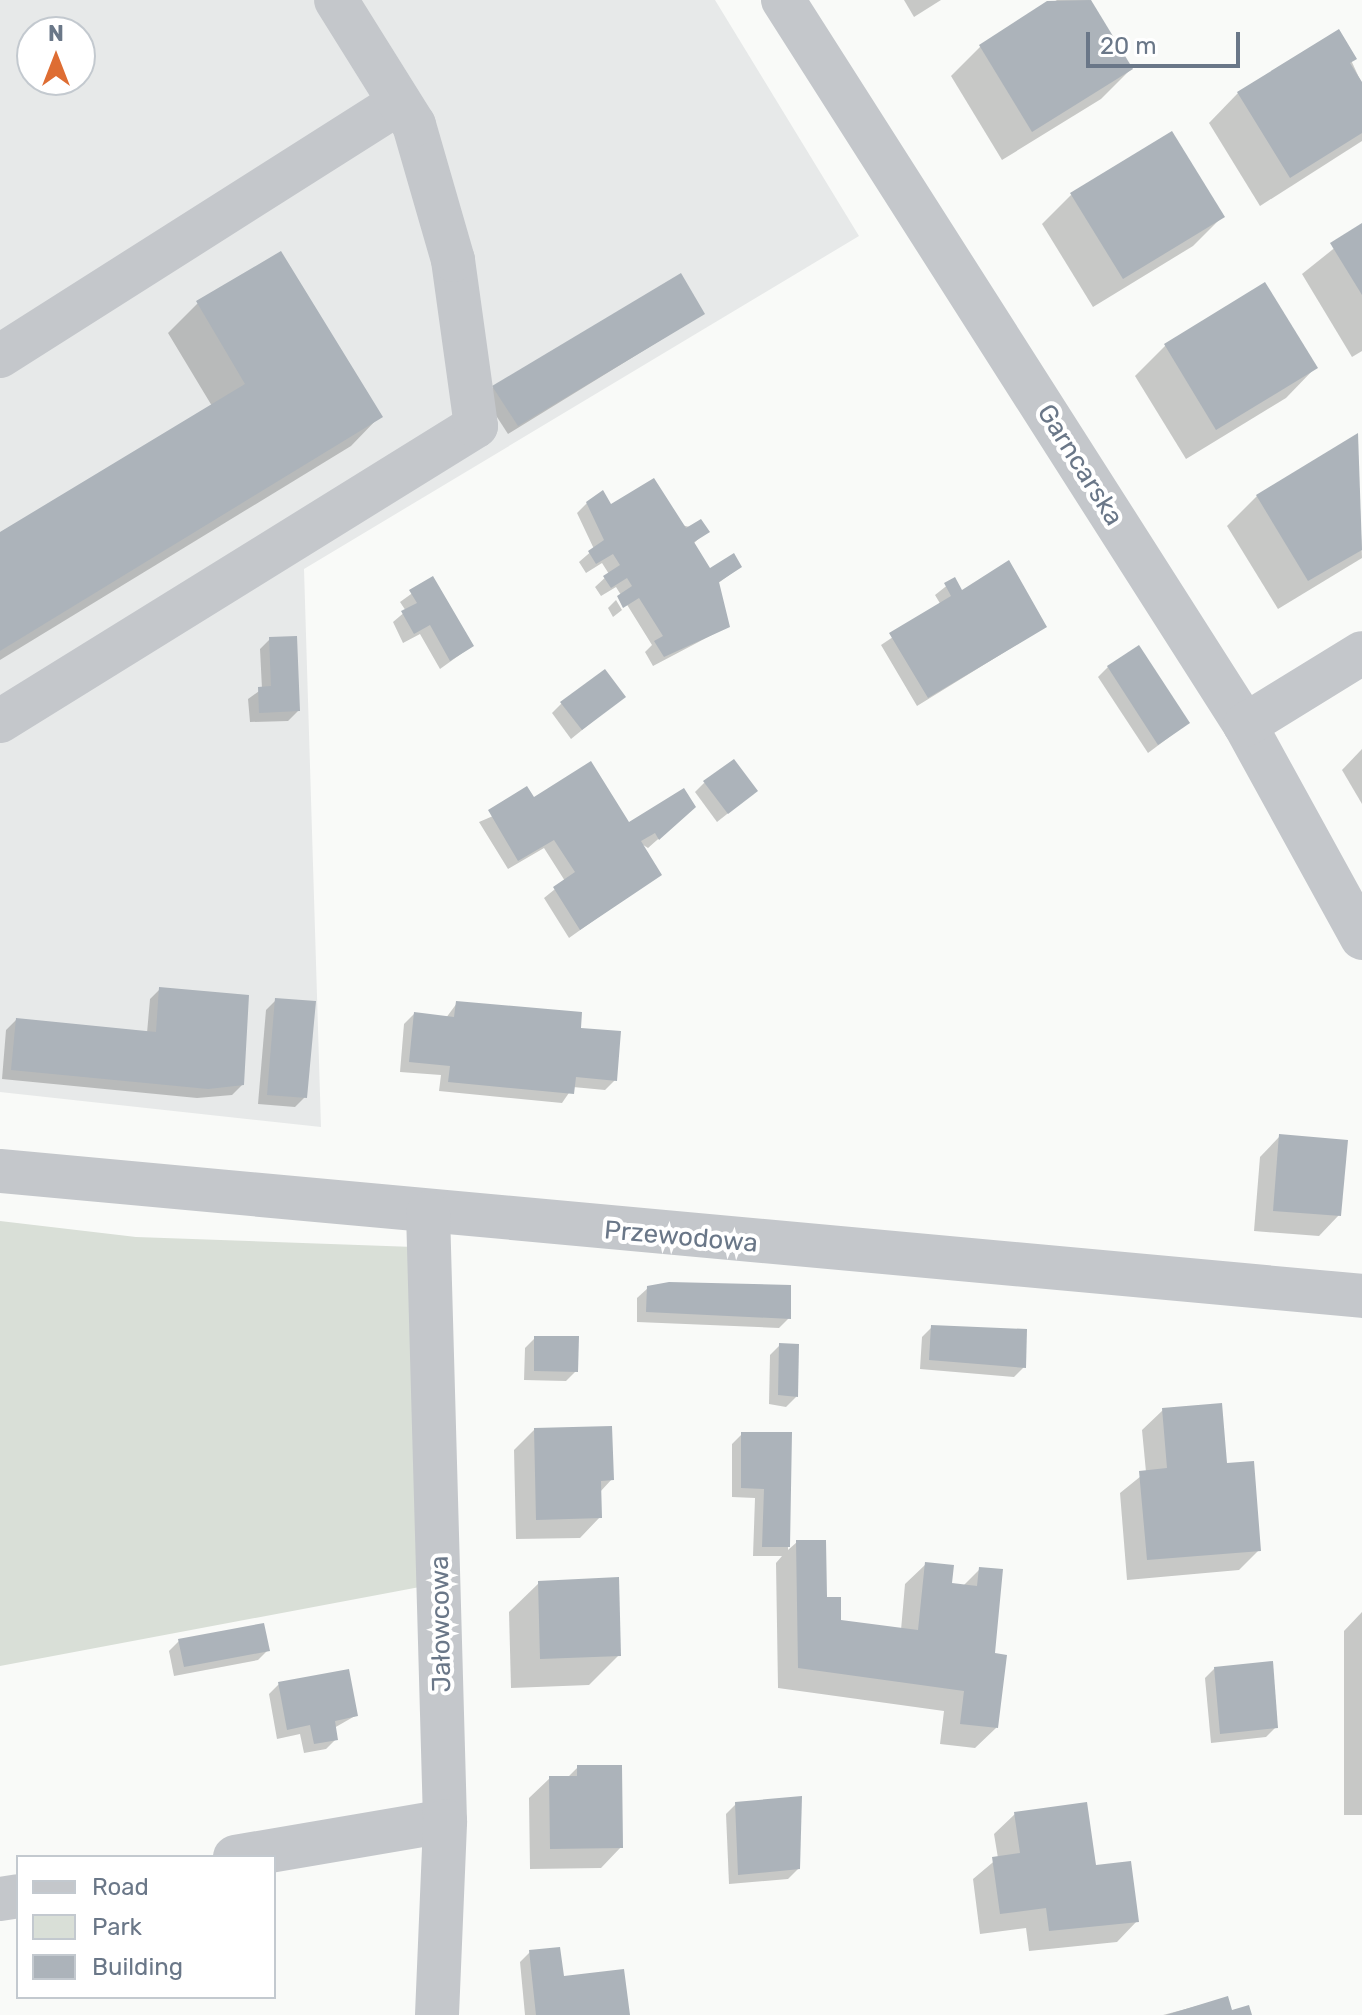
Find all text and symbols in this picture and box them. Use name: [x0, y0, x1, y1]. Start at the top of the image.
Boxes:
north arrow: [16, 16, 96, 96]
scale bar: [1090, 16, 1244, 66]
text: N: [48, 20, 64, 47]
text: 20 m: [1100, 32, 1157, 60]
street label: Garncarska: [1030, 399, 1130, 531]
street label: Przewodowa: [603, 1215, 759, 1259]
street label: Jałowcowa: [424, 1555, 458, 1693]
legend: [16, 1855, 276, 1999]
text: Road: [92, 1873, 149, 1901]
text: Park: [92, 1913, 142, 1941]
text: Building: [92, 1953, 183, 1981]

